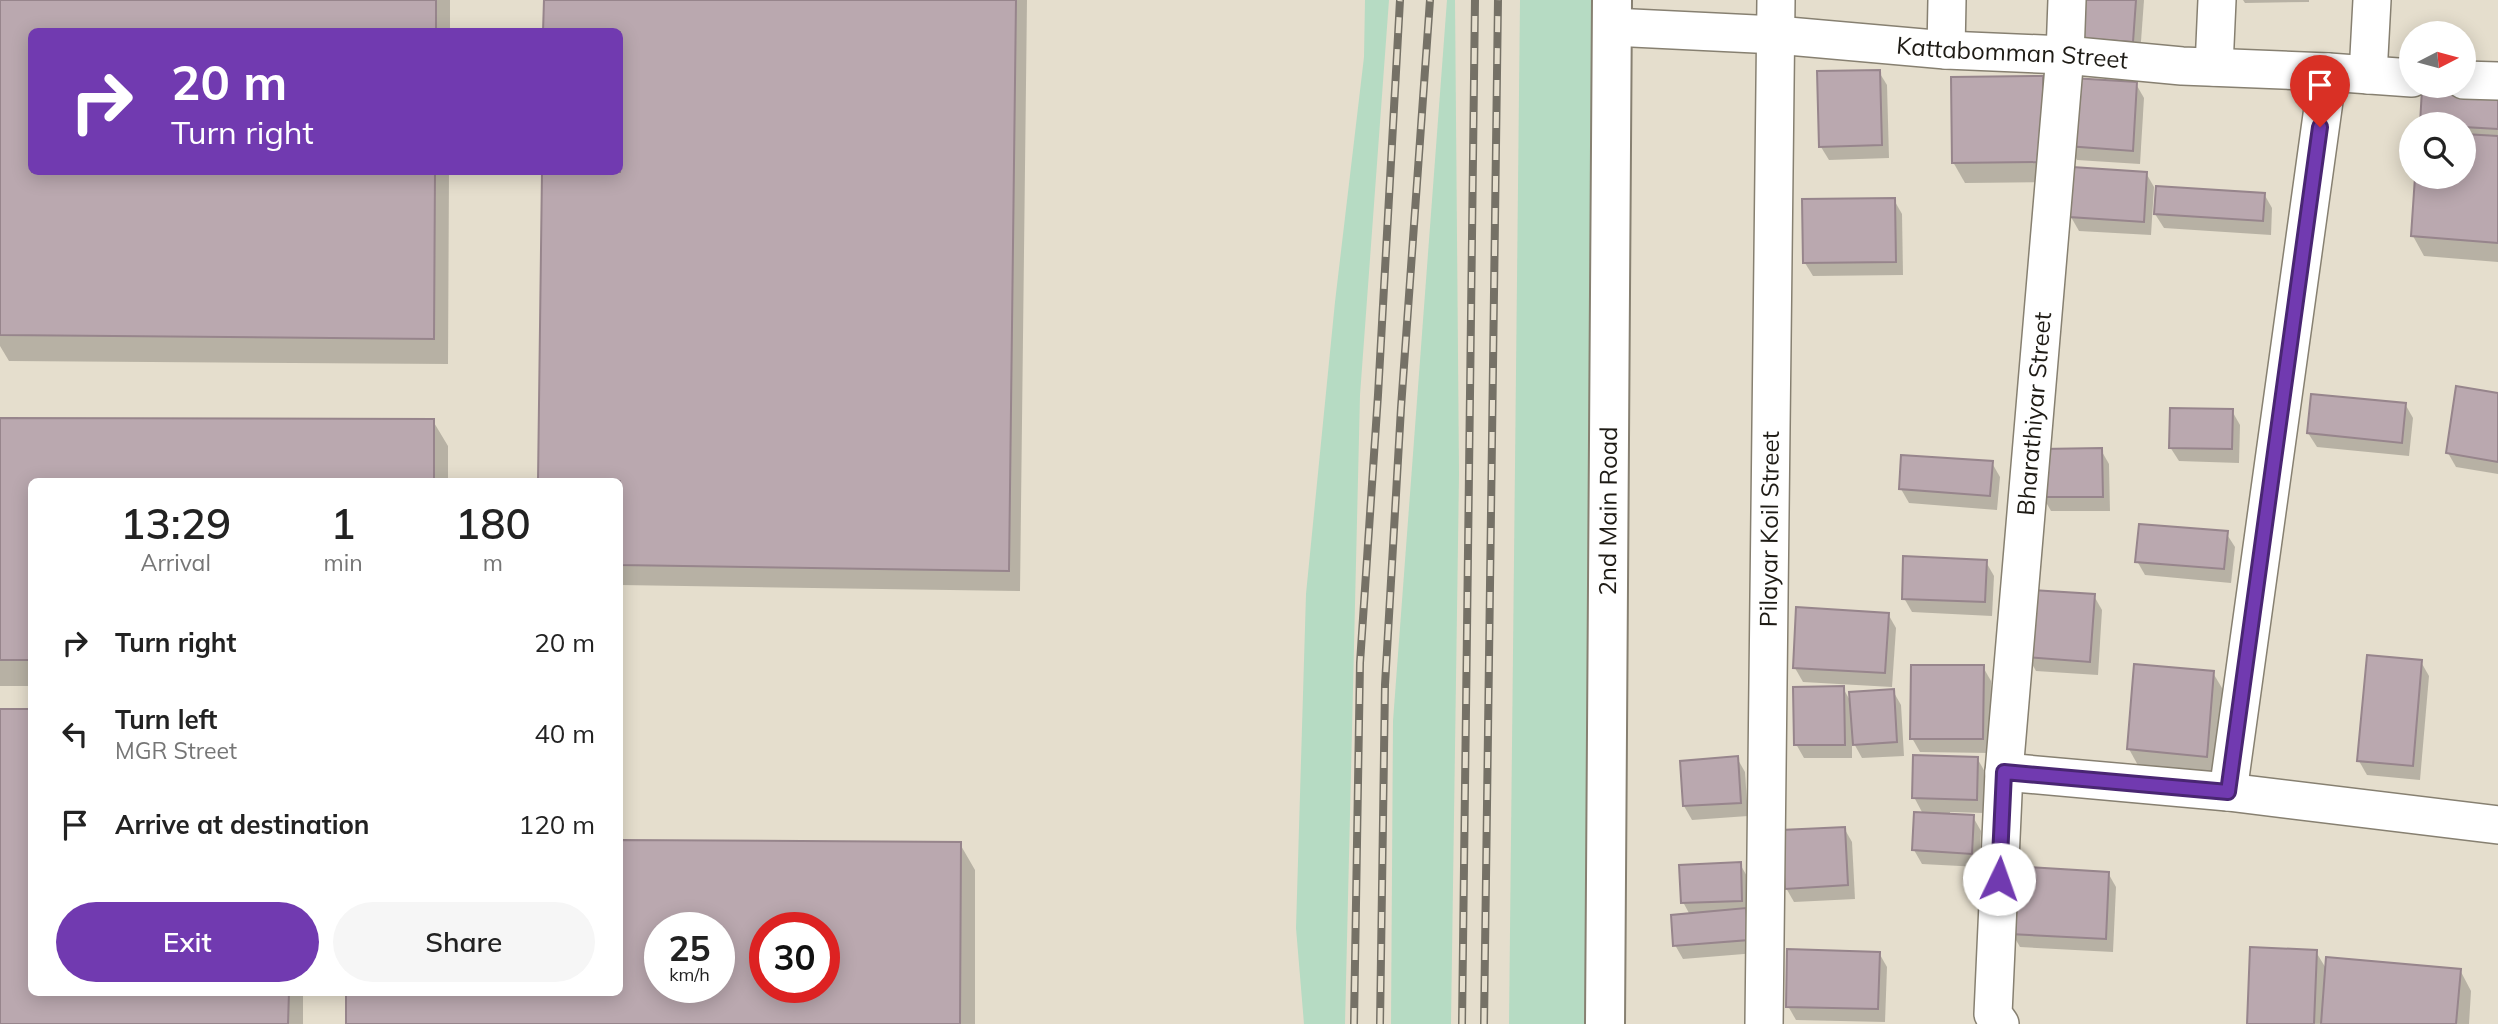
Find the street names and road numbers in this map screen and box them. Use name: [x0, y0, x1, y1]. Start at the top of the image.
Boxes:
street label: Kattabomman Street: [1895, 30, 2129, 75]
street label: Bharathiyar Street: [2010, 311, 2057, 517]
street label: 2nd Main Road: [1592, 426, 1623, 596]
street label: Pilayar Koil Street: [1753, 431, 1785, 627]

